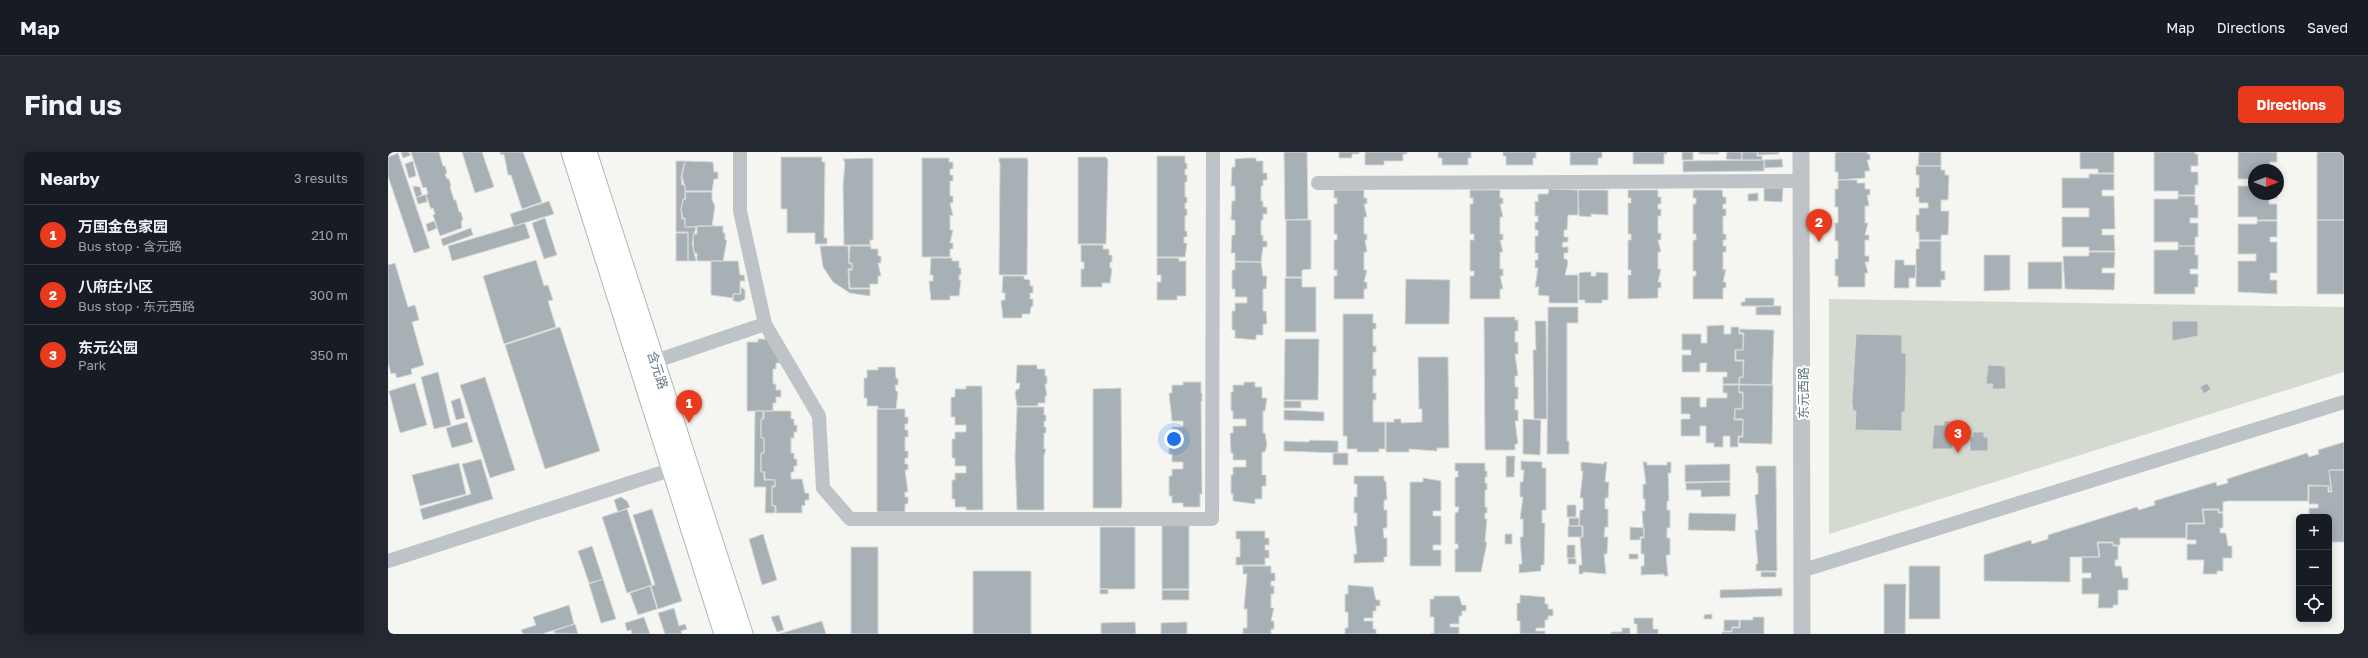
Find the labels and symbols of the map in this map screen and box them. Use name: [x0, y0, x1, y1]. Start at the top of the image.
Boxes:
north arrow: [2248, 164, 2284, 200]
pin: 2: [1806, 209, 1832, 242]
street label: 含元路: [644, 349, 672, 391]
street label: 东元西路: [1795, 367, 1811, 419]
pin: 1: [676, 390, 702, 423]
pin: 3: [1945, 420, 1971, 453]
your location: [1164, 429, 1184, 449]

